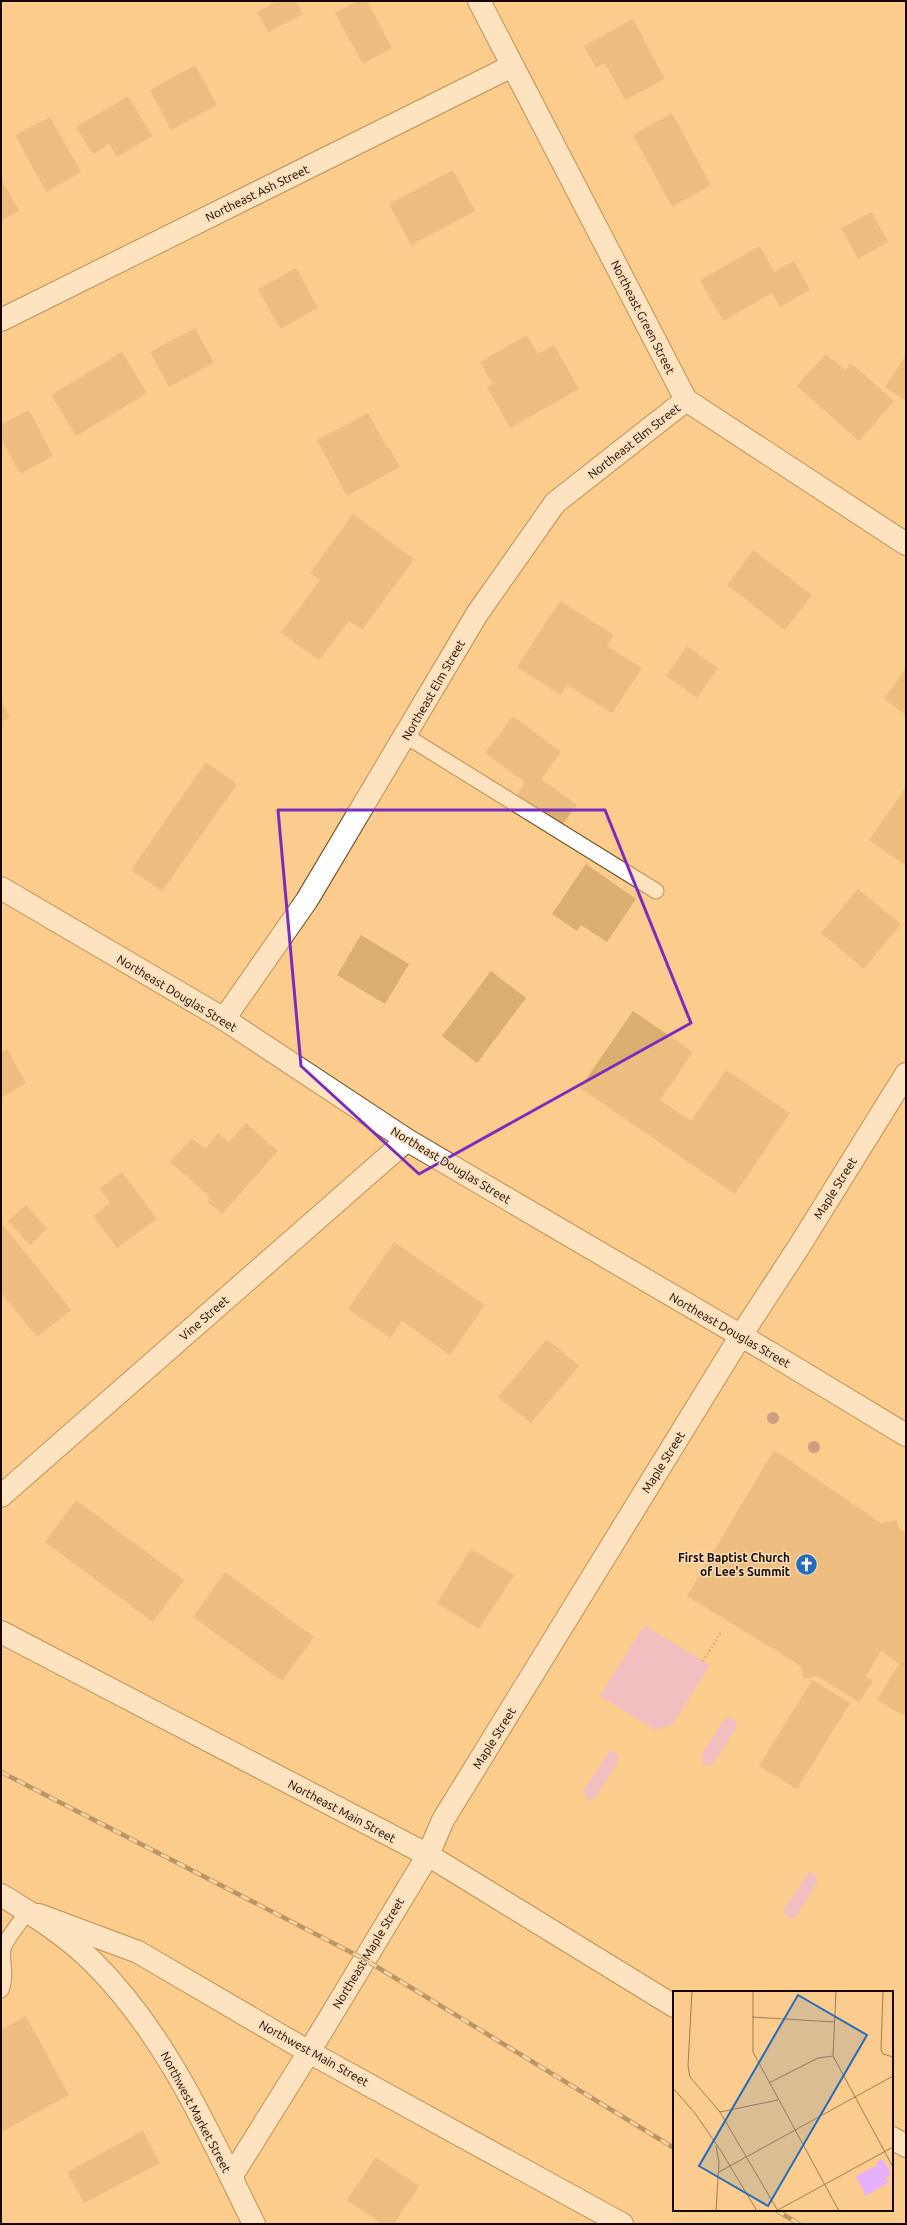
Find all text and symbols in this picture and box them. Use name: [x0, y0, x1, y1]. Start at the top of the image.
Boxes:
street label: Northeast Ash Street: [203, 162, 311, 224]
street label: Northeast Green Street: [609, 258, 678, 376]
street label: Northeast Elm Street: [585, 401, 683, 481]
street label: Northeast Elm Street: [399, 637, 467, 742]
street label: Northeast Douglas Street: [115, 952, 239, 1034]
street label: Northeast Douglas Street: [389, 1124, 513, 1206]
street label: Maple Street: [811, 1155, 859, 1221]
street label: Northeast Douglas Street: [667, 1290, 793, 1370]
street label: Vine Street: [177, 1293, 231, 1343]
street label: Maple Street: [639, 1429, 687, 1495]
place label: First Baptist Church of Lee's Summit: [678, 1551, 790, 1578]
church icon: First Baptist Church of Lee's Summit: [793, 1551, 819, 1577]
street label: Maple Street: [470, 1705, 518, 1771]
street label: Northeast Main Street: [286, 1777, 398, 1845]
street label: Northeast Maple Street: [330, 1895, 406, 2011]
inset map: [673, 1991, 893, 2211]
street label: Northwest Main Street: [257, 2018, 371, 2089]
street label: Northwest Market Street: [159, 2049, 234, 2175]

